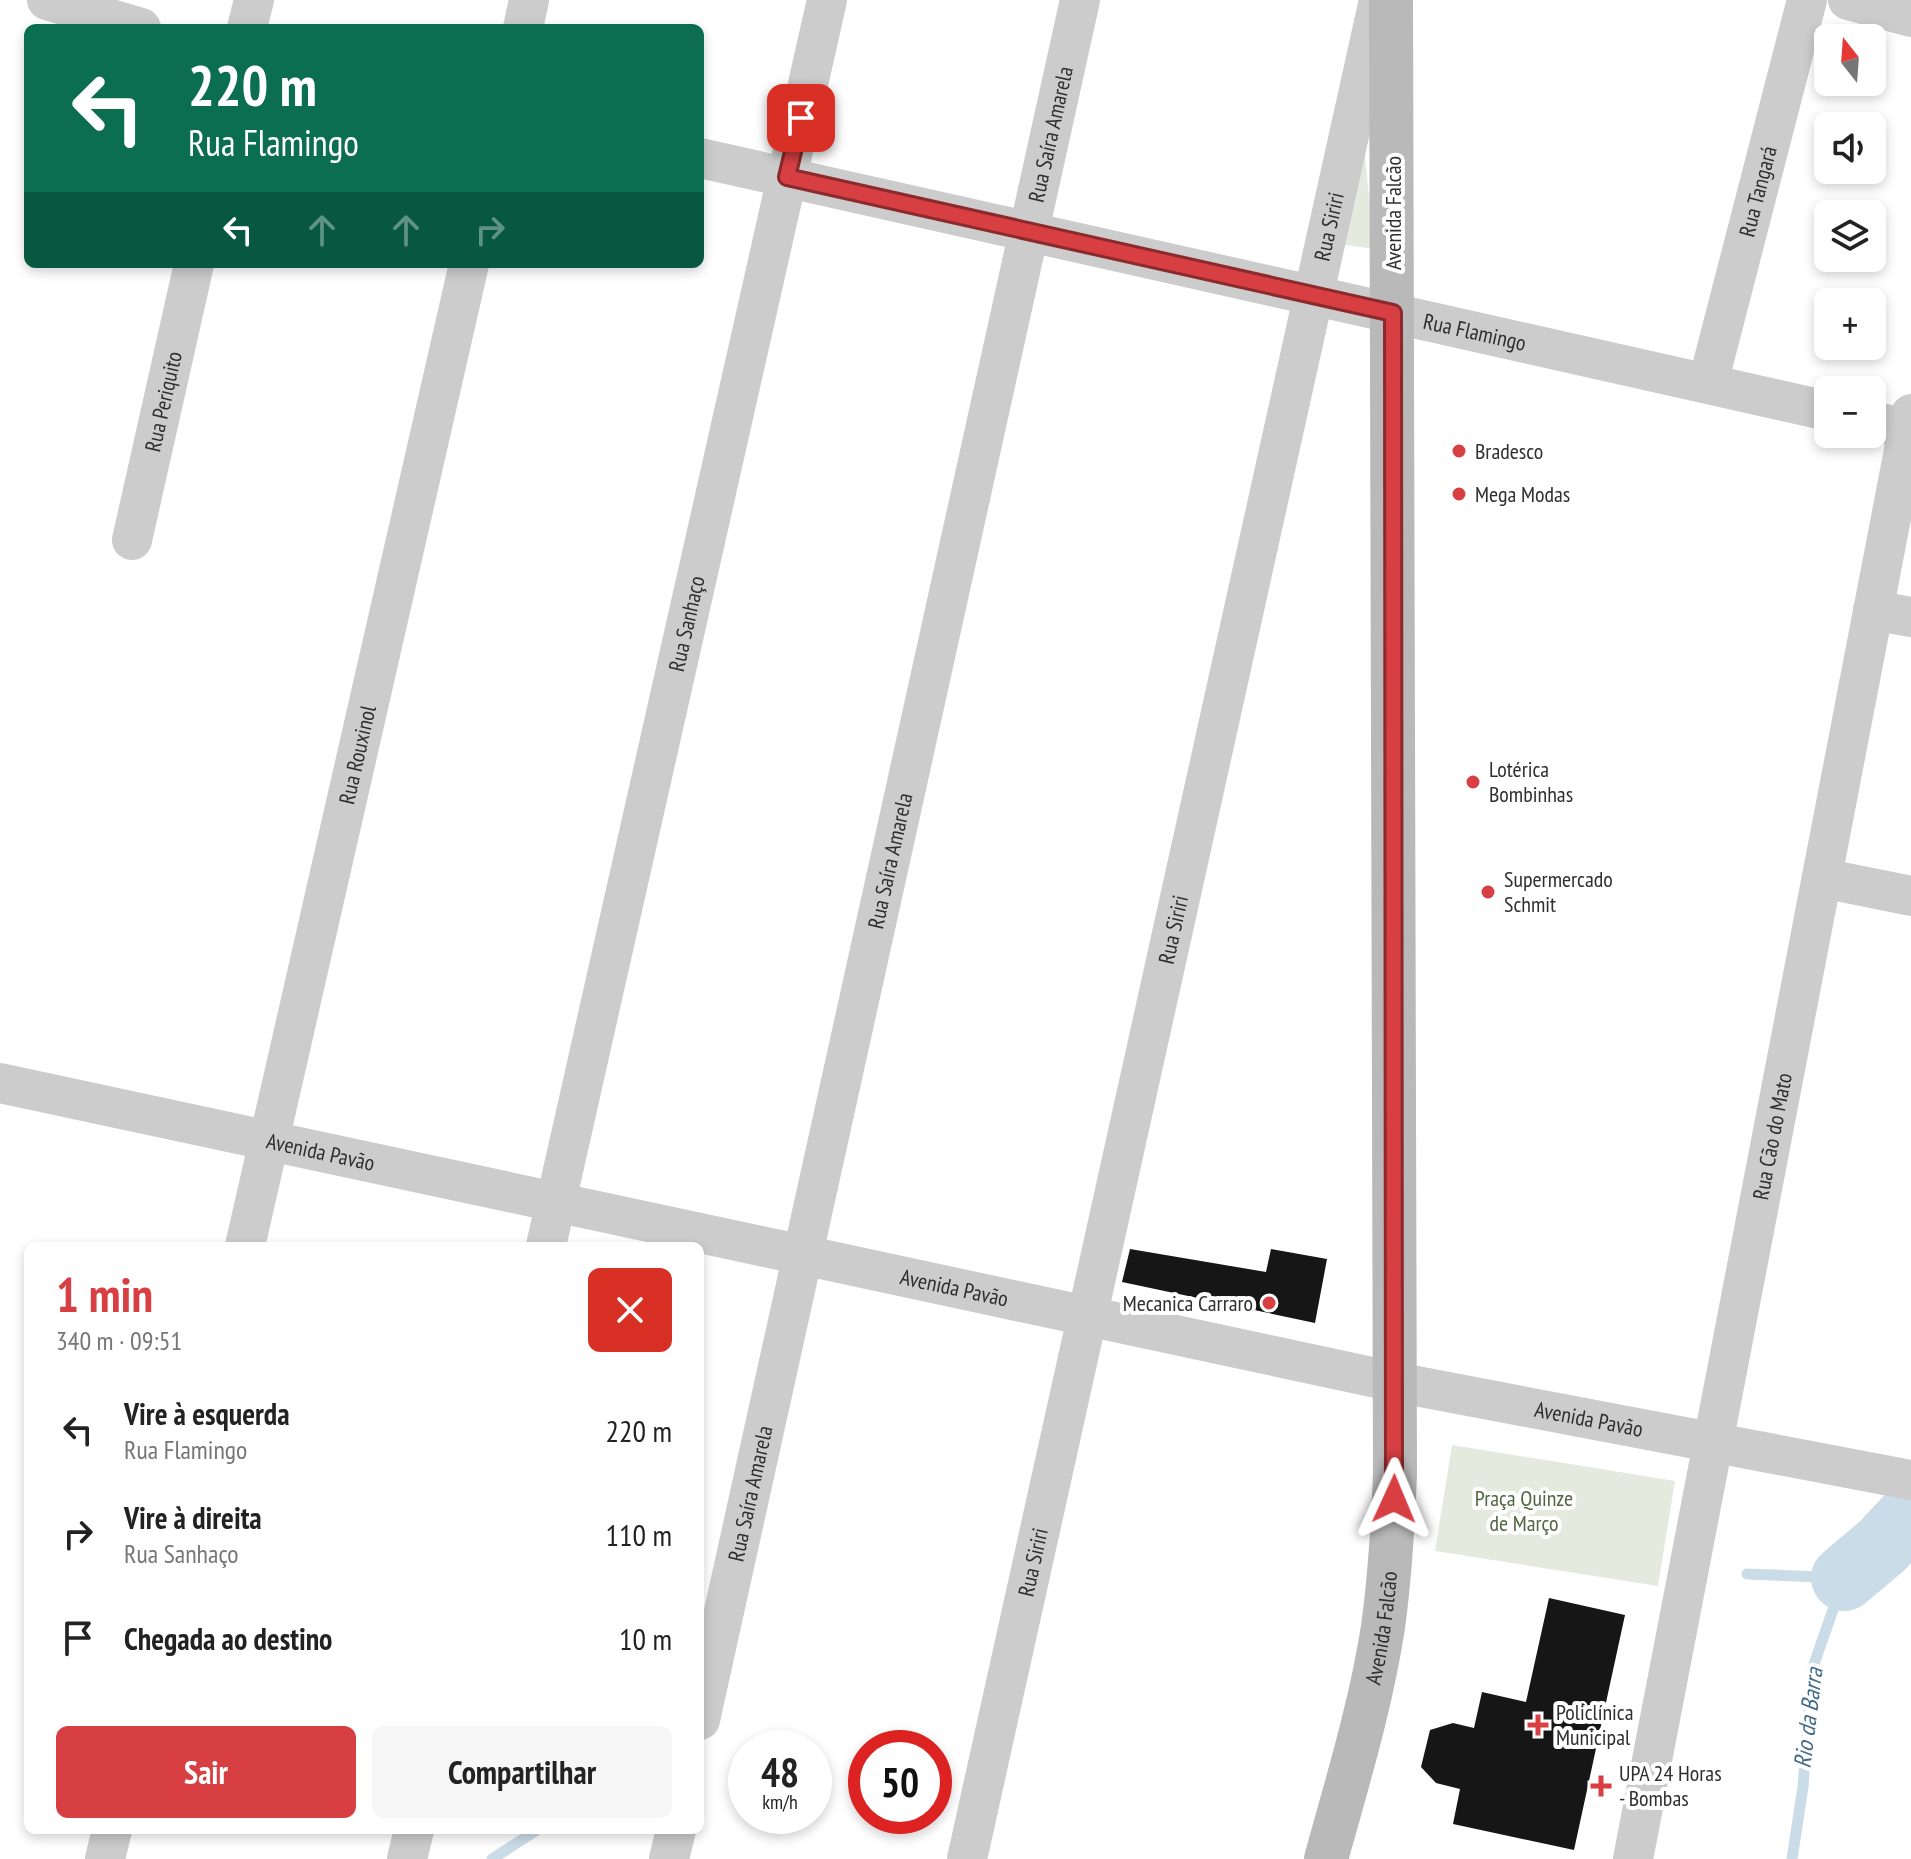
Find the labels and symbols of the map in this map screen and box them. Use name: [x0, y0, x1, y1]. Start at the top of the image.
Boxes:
north arrow: [1814, 24, 1886, 96]
street label: Rua Saíra Amarela: [1022, 64, 1079, 205]
pin: [767, 84, 835, 152]
street label: Rua Tangará: [1732, 143, 1783, 240]
street label: Avenida Falcão: [1379, 156, 1407, 270]
street label: Rua Siriri: [1308, 190, 1350, 264]
street label: Rua Flamingo: [1421, 307, 1529, 357]
street label: Rua Periquito: [138, 349, 188, 454]
place label: Bradesco: [1475, 437, 1543, 465]
marker: Bradesco: [1450, 442, 1468, 460]
place label: Mega Modas: [1475, 480, 1570, 508]
marker: Mega Modas: [1450, 485, 1468, 503]
street label: Rua Sanhaço: [662, 573, 711, 674]
street label: Rua Rouxinol: [332, 702, 382, 807]
place label: Lotérica Bombinhas: [1489, 755, 1573, 808]
marker: Lotérica Bombinhas: [1464, 773, 1482, 791]
street label: Rua Saíra Amarela: [861, 790, 918, 931]
place label: Supermercado Schmit: [1504, 865, 1613, 918]
marker: Supermercado Schmit: [1479, 883, 1497, 901]
street label: Rua Siriri: [1152, 893, 1194, 966]
street label: Rua Cão do Mato: [1746, 1070, 1798, 1202]
street label: Avenida Pavão: [264, 1127, 377, 1177]
street label: Avenida Pavão: [898, 1262, 1011, 1313]
place label: Mecanica Carraro: [1123, 1289, 1253, 1317]
marker: Mecanica Carraro: [1260, 1294, 1278, 1312]
street label: Avenida Pavão: [1532, 1395, 1645, 1443]
street label: Rua Saíra Amarela: [721, 1423, 779, 1564]
position arrow: [1352, 1457, 1436, 1541]
park label: Praça Quinze de Março: [1475, 1484, 1573, 1537]
street label: Rua Siriri: [1012, 1525, 1054, 1599]
street label: Avenida Falcão: [1359, 1570, 1403, 1687]
water label: Rio da Barra: [1786, 1665, 1830, 1770]
place label: Policlínica Municipal: [1556, 1698, 1633, 1751]
marker: Policlínica Municipal: [1527, 1714, 1549, 1736]
speed limit sign: 50: [848, 1730, 952, 1834]
place label: UPA 24 Horas - Bombas: [1619, 1759, 1722, 1812]
marker: UPA 24 Horas - Bombas: [1590, 1775, 1612, 1797]

